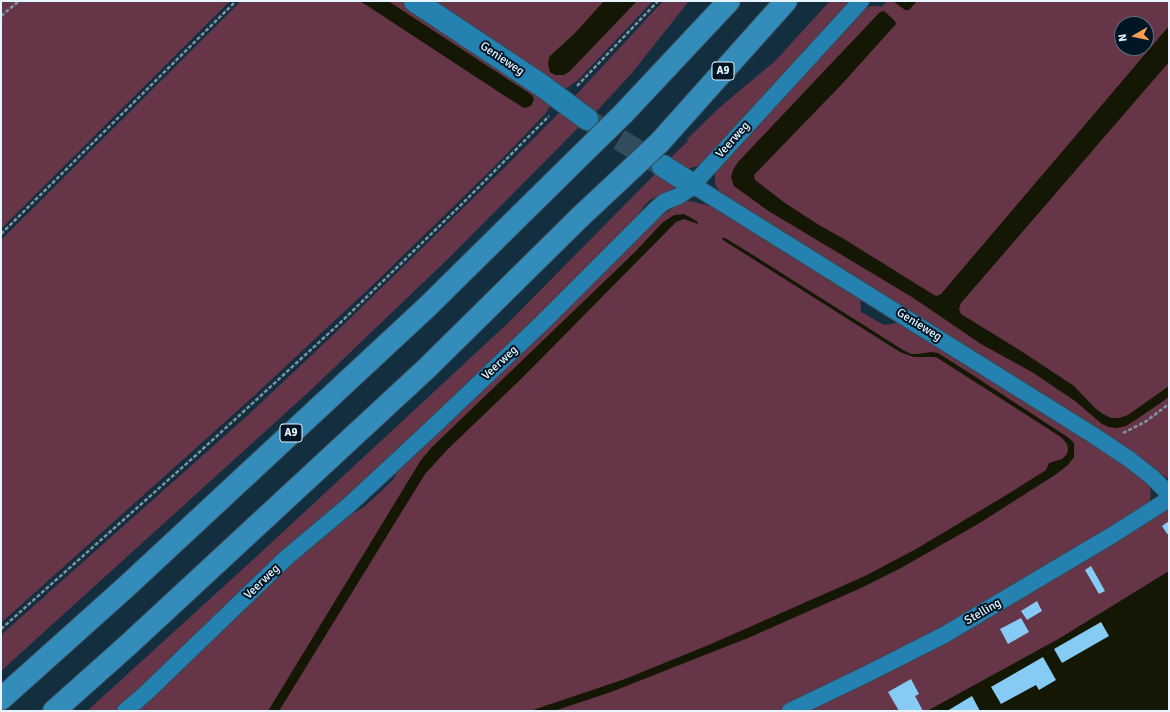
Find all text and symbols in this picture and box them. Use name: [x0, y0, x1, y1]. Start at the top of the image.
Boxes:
north arrow: [1114, 16, 1154, 56]
text: N: [1116, 33, 1130, 43]
street label: Genieweg: [477, 39, 527, 79]
road number: A9: [712, 62, 734, 80]
street label: Veerweg: [713, 119, 753, 161]
street label: Genieweg: [894, 306, 944, 344]
street label: Veerweg: [479, 343, 521, 383]
road number: A9: [280, 424, 302, 442]
street label: Veerweg: [241, 562, 283, 602]
street label: Stelling: [962, 596, 1004, 628]

